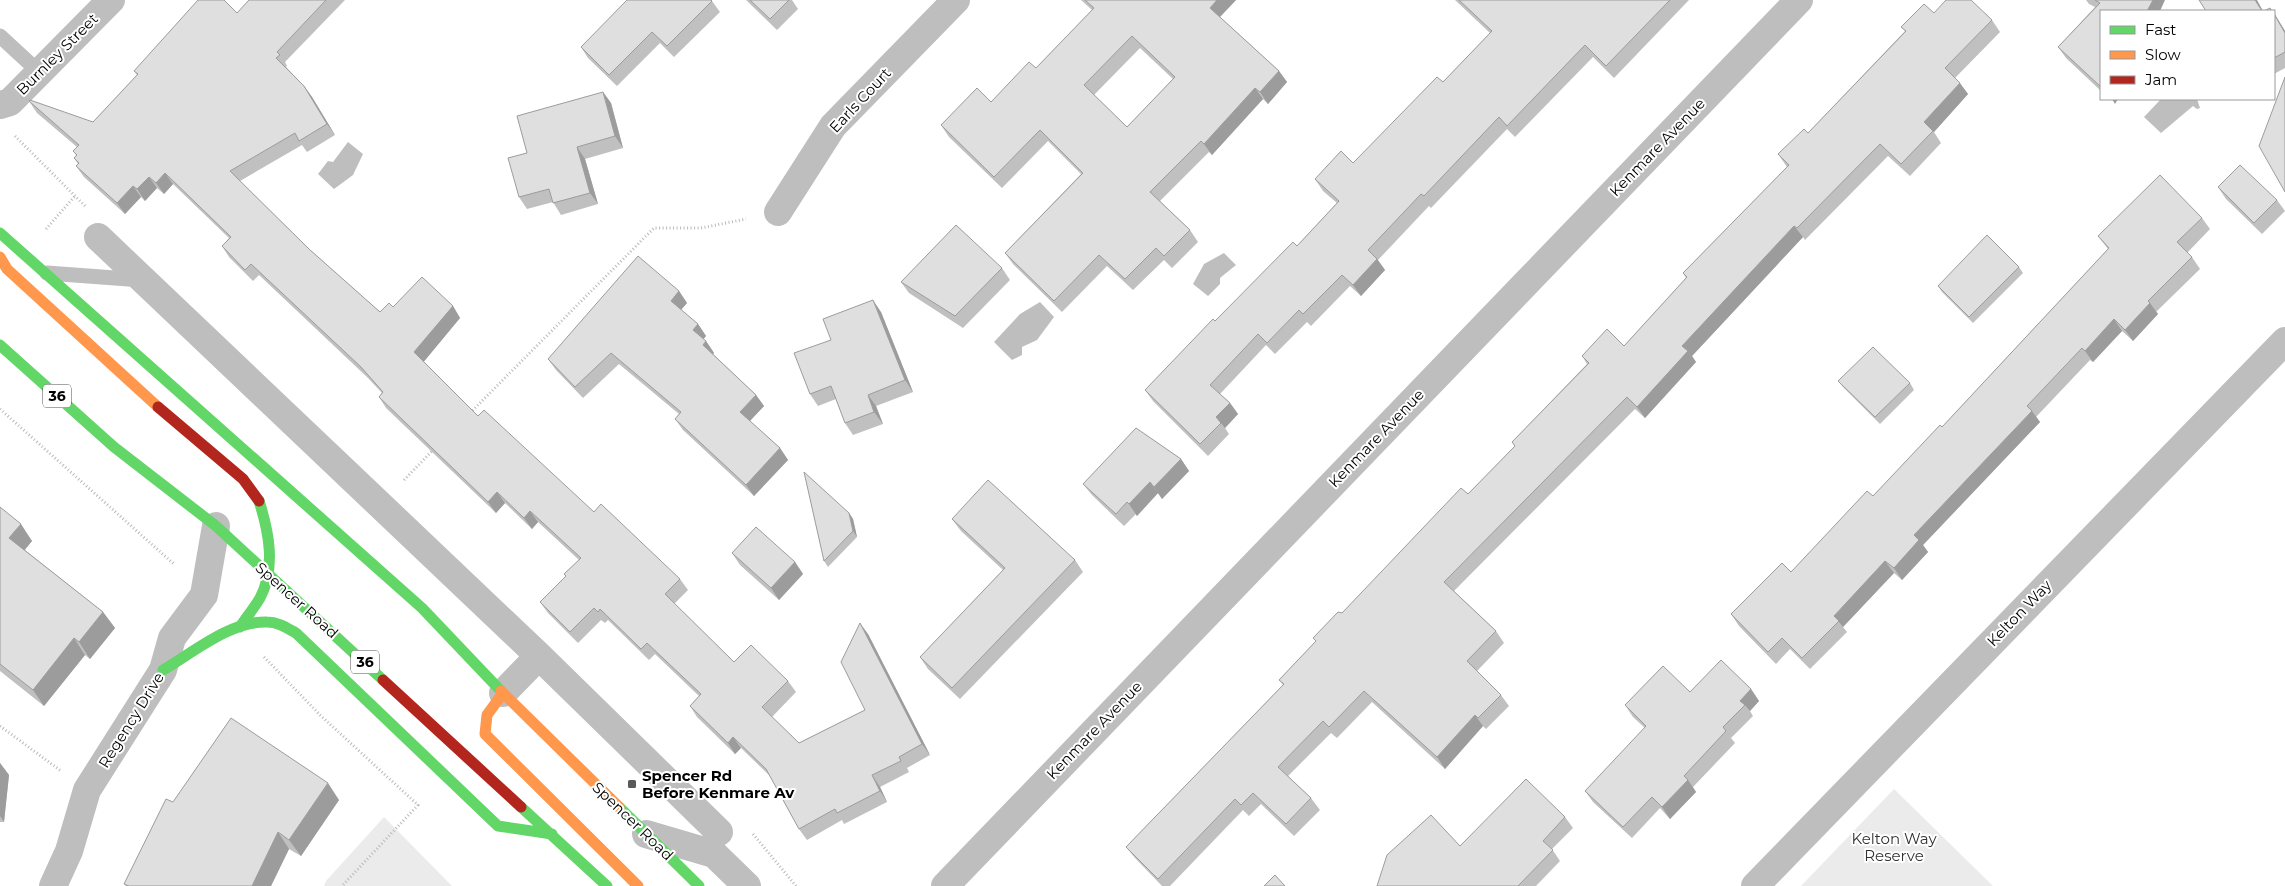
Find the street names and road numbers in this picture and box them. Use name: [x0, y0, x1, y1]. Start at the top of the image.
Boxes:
street label: Burnley Street: [12, 9, 102, 99]
street label: Earls Court: [825, 64, 895, 136]
street label: Kenmare Avenue: [1605, 94, 1709, 200]
road number: 36: [43, 384, 71, 408]
street label: Kenmare Avenue: [1324, 385, 1428, 491]
street label: Spencer Road: [252, 558, 342, 642]
street label: Kelton Way: [1983, 575, 2056, 650]
road number: 36: [351, 650, 379, 674]
street label: Regency Drive: [94, 669, 168, 771]
street label: Kenmare Avenue: [1042, 677, 1146, 783]
street label: Spencer Road: [589, 778, 677, 864]

